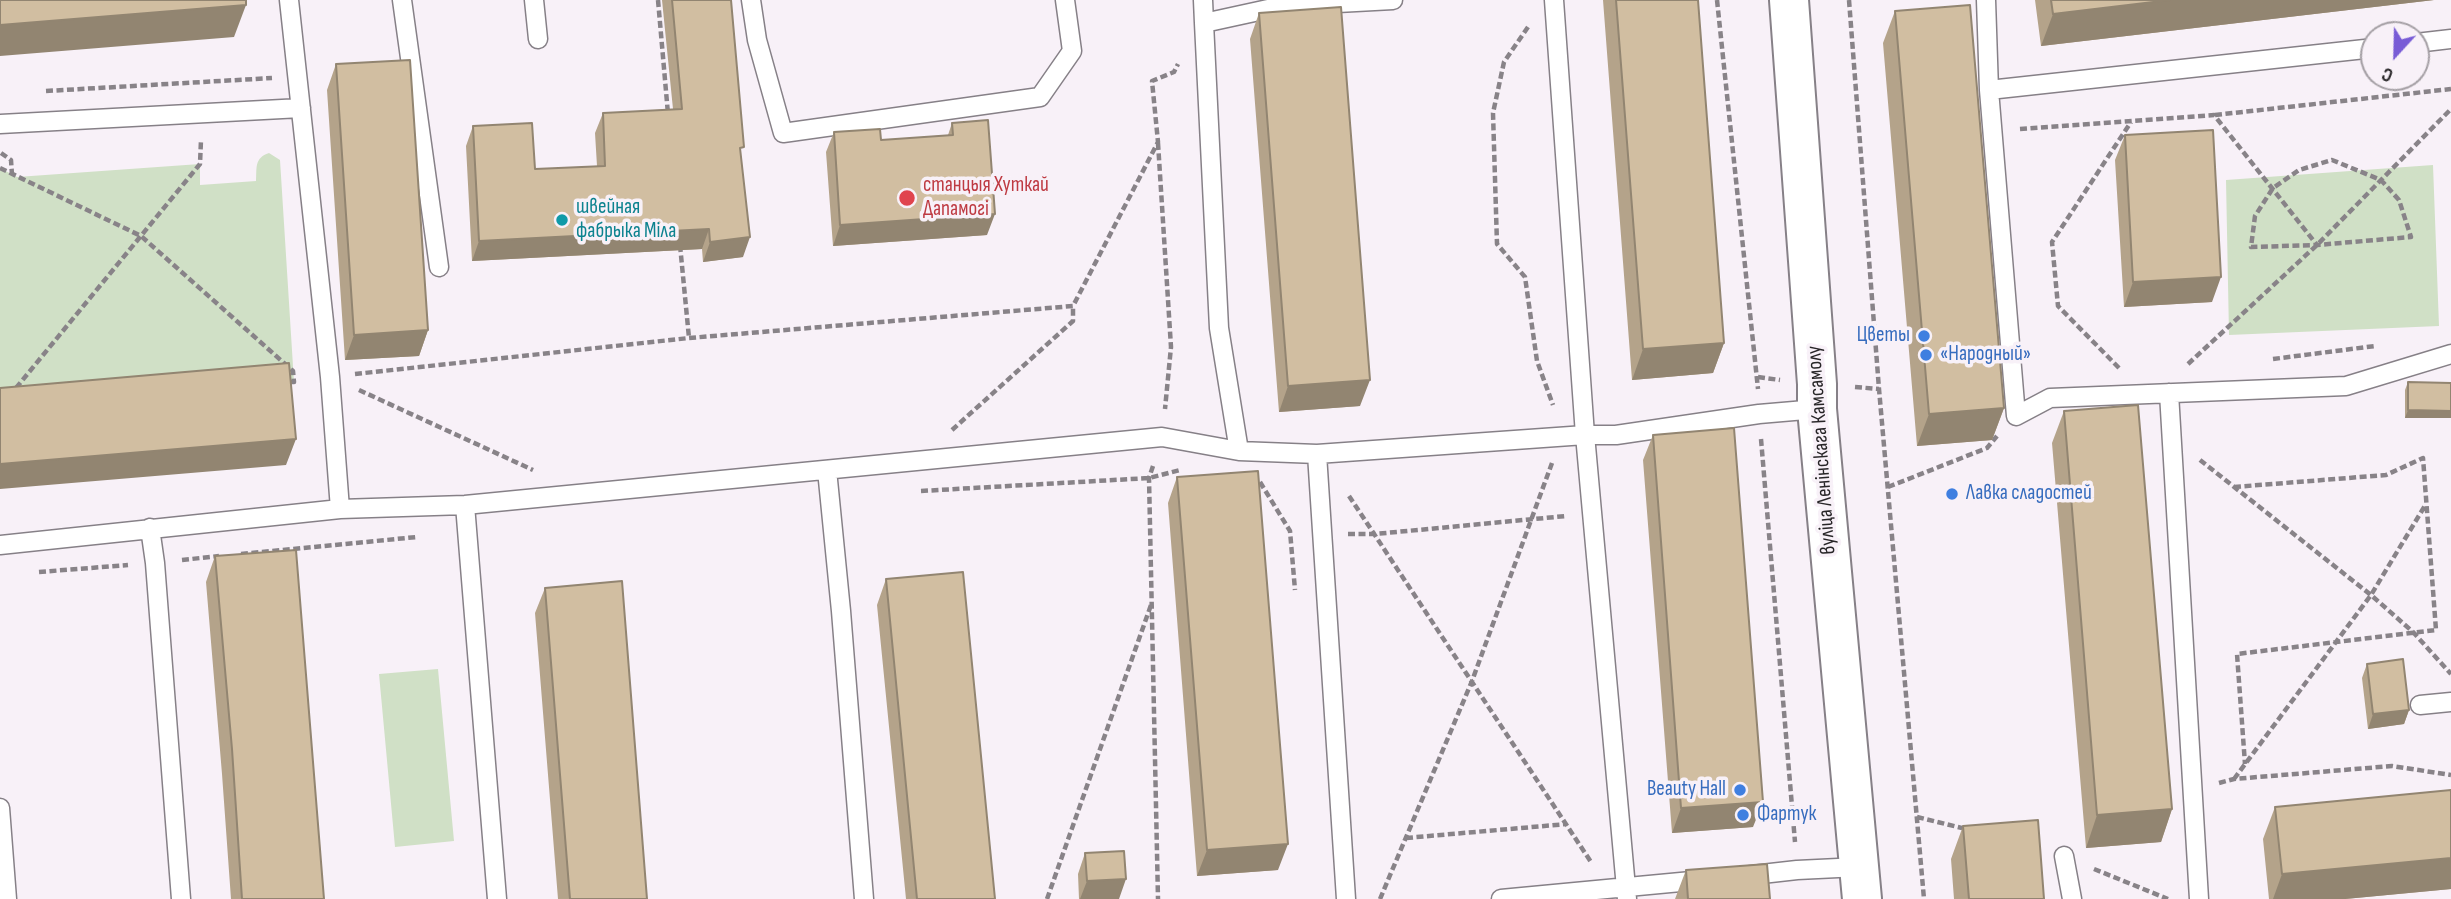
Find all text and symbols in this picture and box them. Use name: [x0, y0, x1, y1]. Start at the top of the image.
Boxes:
north arrow: [2360, 21, 2430, 91]
text: С: [2379, 62, 2397, 87]
place label: станцыя Хуткай Дапамогі: [923, 173, 1049, 223]
marker: станцыя Хуткай Дапамогі: [897, 188, 917, 208]
place label: швейная фабрыка Міла: [576, 195, 676, 245]
marker: швейная фабрыка Міла: [554, 212, 570, 228]
place label: Цветы: [1857, 323, 1910, 349]
marker: Цветы: [1916, 328, 1932, 344]
place label: «Народный»: [1940, 342, 2031, 368]
street label: вуліца Ленінскага Камсамолу: [1802, 345, 1842, 555]
marker: «Народный»: [1918, 347, 1934, 363]
place label: Лавка сладостей: [1966, 481, 2092, 507]
marker: Лавка сладостей: [1944, 486, 1960, 502]
place label: Beauty Hall: [1647, 777, 1726, 803]
marker: Beauty Hall: [1732, 782, 1748, 798]
place label: Фартук: [1757, 802, 1816, 828]
marker: Фартук: [1735, 807, 1751, 823]

